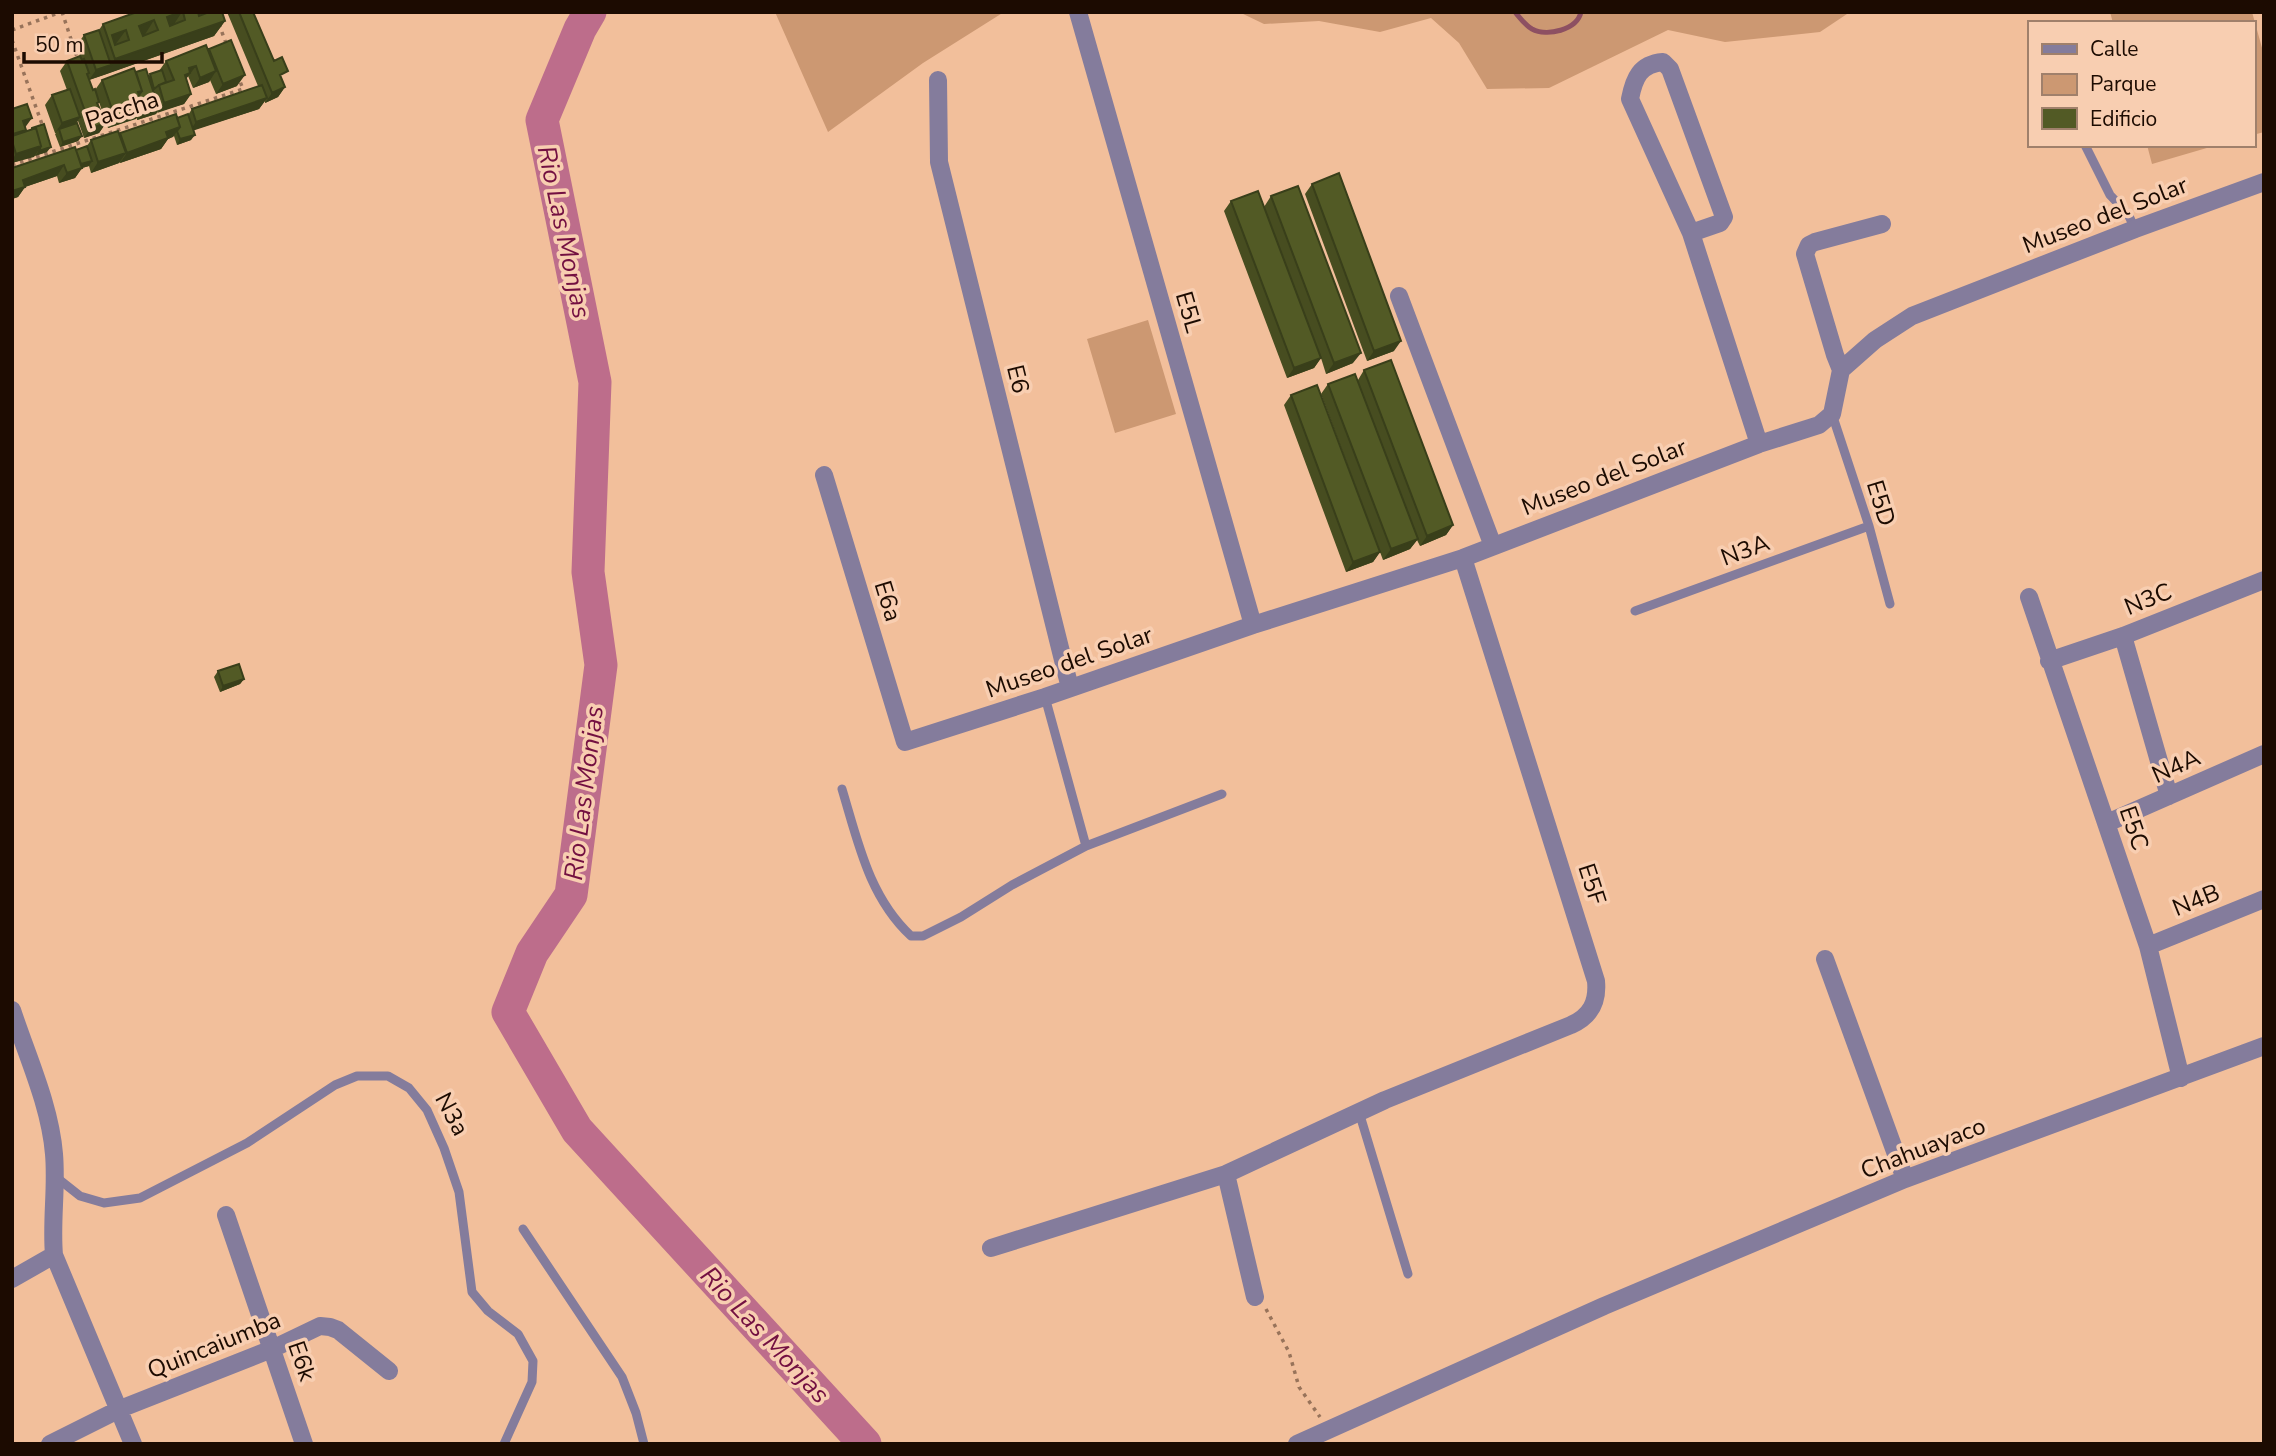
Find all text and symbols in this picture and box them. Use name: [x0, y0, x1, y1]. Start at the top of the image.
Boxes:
scale bar: [24, 21, 163, 65]
legend: [2028, 21, 2255, 147]
text: 50 m: [35, 31, 84, 59]
text: Calle: [2090, 35, 2138, 63]
text: Parque: [2090, 70, 2157, 98]
street label: Paccha: [81, 83, 163, 137]
text: Edificio: [2090, 105, 2157, 133]
water label: Rio Las Monjas: [529, 143, 599, 321]
street label: Museo del Solar: [2018, 169, 2192, 261]
street label: E5L: [1168, 288, 1210, 336]
street label: E6: [999, 361, 1037, 397]
street label: Museo del Solar: [1517, 431, 1691, 523]
street label: E5D: [1859, 476, 1903, 530]
street label: N3A: [1716, 526, 1774, 574]
street label: N3C: [2120, 575, 2176, 623]
street label: E6a: [867, 577, 909, 625]
street label: Museo del Solar: [981, 618, 1157, 706]
water label: Rio Las Monjas: [556, 704, 612, 882]
street label: N4A: [2147, 741, 2206, 791]
street label: E5C: [2112, 802, 2156, 854]
street label: E5F: [1570, 859, 1614, 909]
street label: N4B: [2168, 876, 2224, 924]
street label: N3a: [427, 1087, 477, 1141]
street label: Chahuayaco: [1856, 1110, 1990, 1186]
water label: Rio Las Monjas: [692, 1259, 838, 1411]
street label: Quincaiumba: [143, 1304, 285, 1386]
street label: E6k: [280, 1337, 324, 1386]

